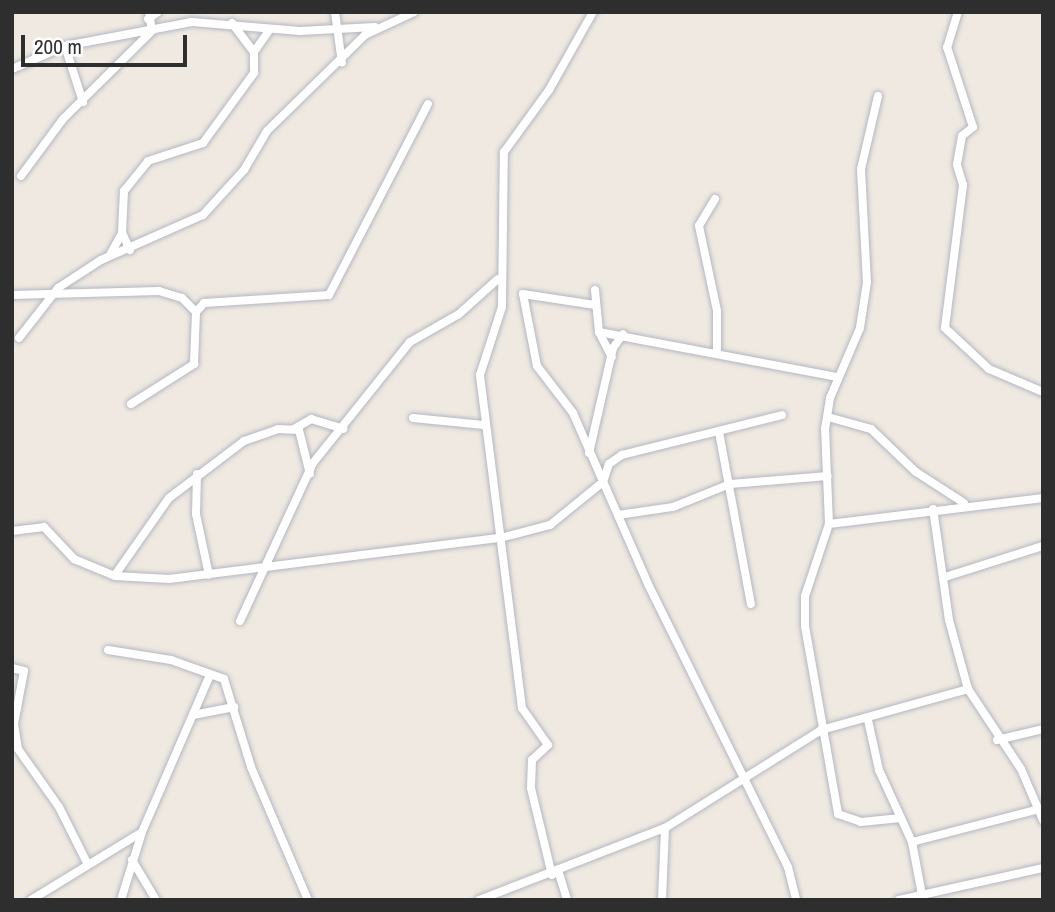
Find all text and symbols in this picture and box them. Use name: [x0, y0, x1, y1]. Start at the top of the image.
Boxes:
scale bar: [24, 21, 191, 65]
text: 200 m: [34, 32, 82, 61]

